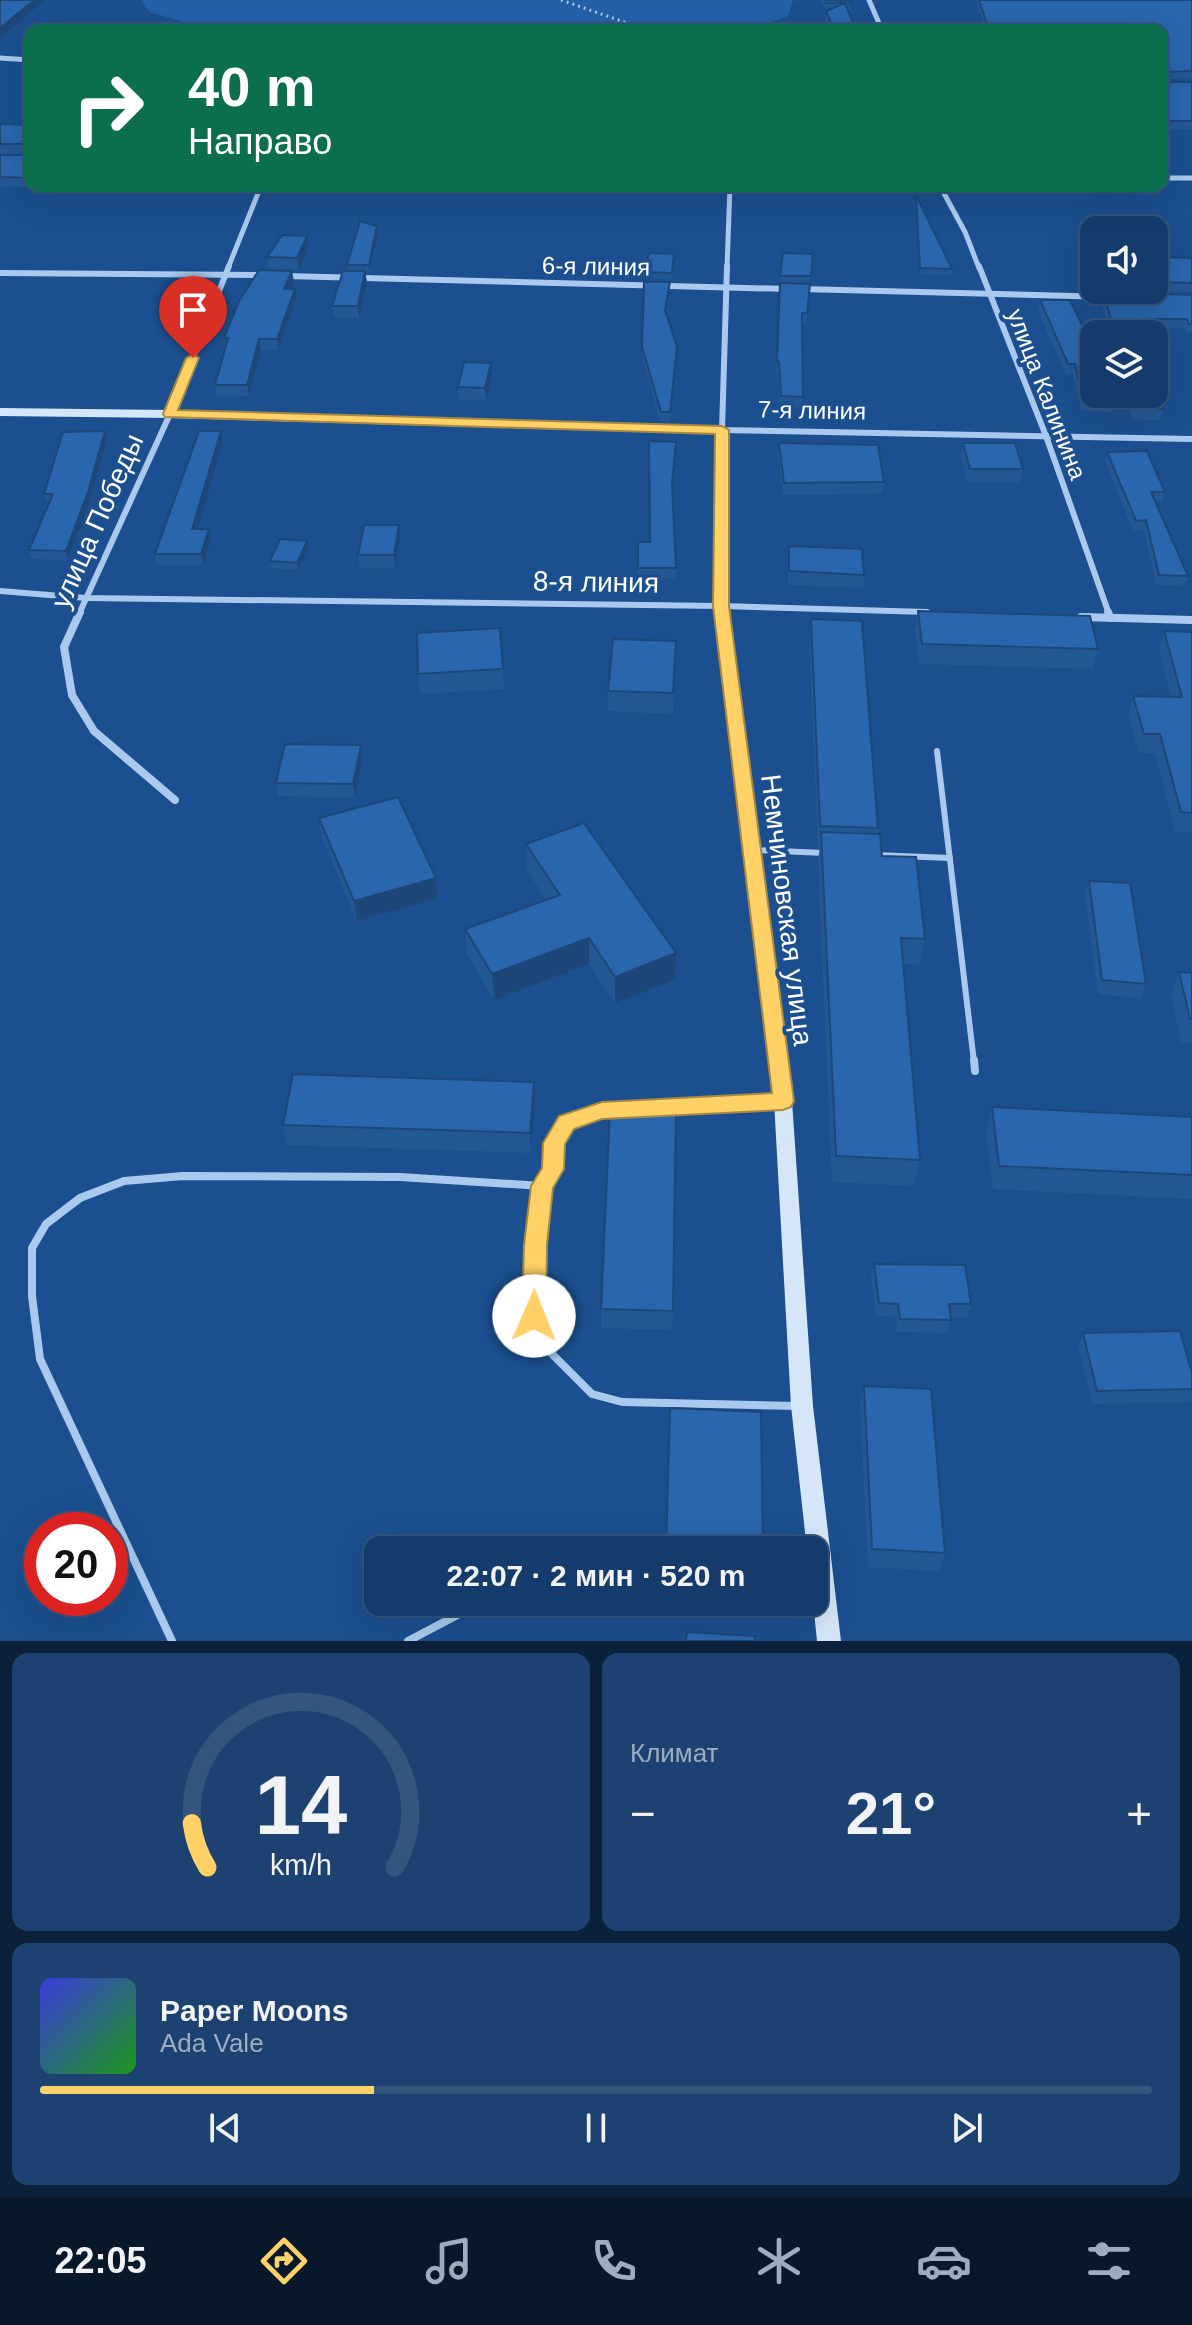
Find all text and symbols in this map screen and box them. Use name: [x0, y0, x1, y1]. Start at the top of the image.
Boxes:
text: 40 m: [188, 55, 316, 118]
icon: right: [56, 56, 160, 160]
text: Направо: [188, 121, 332, 162]
map controls: [1080, 216, 1168, 408]
button: sound: [1080, 216, 1168, 304]
street label: 6-я линия: [542, 252, 650, 280]
pin: [159, 276, 227, 358]
icon: arrive: [171, 288, 215, 332]
street label: улица Калинина: [1002, 305, 1092, 484]
button: layers: [1080, 320, 1168, 408]
street label: 7-я линия: [758, 396, 866, 424]
street label: улица Победы: [45, 429, 149, 613]
street label: 8-я линия: [533, 565, 659, 599]
street label: Немчиновская улица: [755, 773, 819, 1048]
position arrow: [492, 1274, 576, 1358]
speed limit sign: 20: [24, 1512, 128, 1616]
text: 22:07 · 2 мин · 520 m: [447, 1559, 745, 1592]
text: Климат: [630, 1738, 719, 1768]
text: 14: [255, 1759, 347, 1852]
text: 21°: [846, 1780, 936, 1847]
text: −: [630, 1789, 656, 1838]
text: +: [1126, 1789, 1152, 1838]
text: km/h: [270, 1849, 332, 1881]
text: Paper Moons: [160, 1994, 348, 2027]
text: Ada Vale: [160, 2028, 264, 2058]
icon: previous: [203, 2106, 247, 2150]
icon: pause: [574, 2106, 618, 2150]
icon: next: [945, 2106, 989, 2150]
icon: directions: [256, 2233, 312, 2289]
icon: music: [421, 2233, 477, 2289]
icon: phone: [586, 2233, 642, 2289]
icon: climate: [751, 2233, 807, 2289]
icon: car: [916, 2233, 972, 2289]
icon: filters: [1081, 2233, 1137, 2289]
text: 22:05: [55, 2240, 147, 2281]

